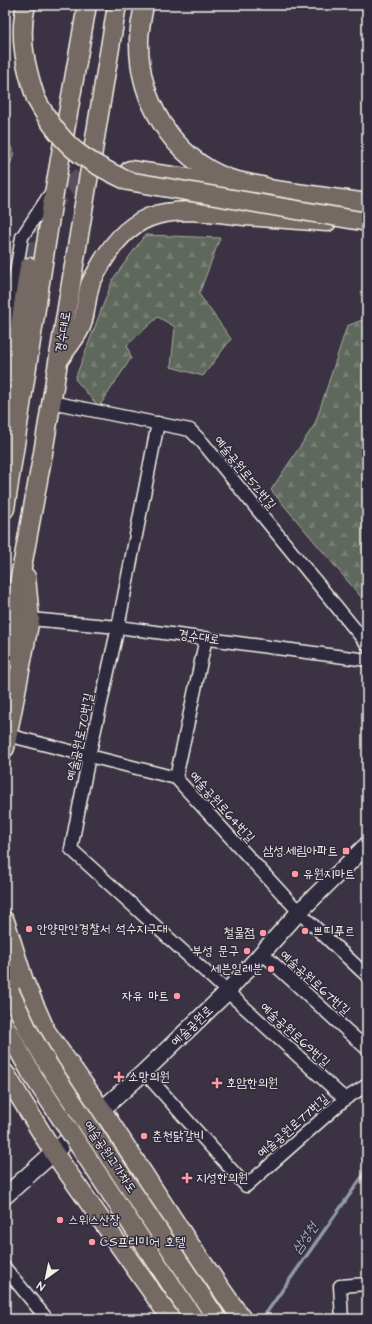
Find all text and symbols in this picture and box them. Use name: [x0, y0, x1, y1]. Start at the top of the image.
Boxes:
street label: 경수대로: [51, 310, 75, 354]
street label: 예술공원로52번길: [210, 432, 280, 514]
street label: 경수대로: [177, 625, 221, 649]
street label: 예술공원로70번길: [62, 691, 98, 783]
street label: 예술공원로64번길: [185, 767, 259, 847]
place label: 삼성.세림아파트: [263, 842, 338, 860]
marker: 삼성.세림아파트: [341, 846, 351, 856]
place label: 유원지마트: [303, 865, 355, 883]
marker: 유원지마트: [290, 869, 300, 879]
place label: 안양만안경찰서 석수지구대: [37, 920, 168, 938]
place label: 쁘띠푸르: [313, 922, 355, 940]
marker: 안양만안경찰서 석수지구대: [24, 924, 34, 934]
place label: 철물점: [224, 924, 255, 942]
marker: 쁘띠푸르: [300, 926, 310, 936]
marker: 철물점: [258, 928, 268, 938]
place label: 부성 문구: [192, 942, 239, 960]
marker: 부성 문구: [242, 946, 252, 956]
street label: 예술공원로67번길: [276, 946, 354, 1020]
place label: 세븐일레븐: [211, 960, 263, 978]
marker: 세븐일레븐: [266, 964, 276, 974]
place label: 자유 마트: [122, 987, 169, 1005]
marker: 자유 마트: [172, 991, 182, 1001]
street label: 예술공원로69번길: [256, 999, 334, 1071]
street label: 예술공원로: [167, 1001, 217, 1051]
place label: 소망의원: [128, 1068, 170, 1086]
marker: 소망의원: [113, 1071, 125, 1083]
place label: 호암한의원: [226, 1074, 278, 1092]
marker: 호암한의원: [211, 1077, 223, 1089]
street label: 예술공원로77번길: [253, 1090, 333, 1162]
street label: 예술공원고가차도: [79, 1117, 141, 1197]
place label: 춘천닭갈비: [152, 1127, 204, 1145]
marker: 춘천닭갈비: [139, 1131, 149, 1141]
place label: 지성한의원: [196, 1169, 248, 1187]
marker: 지성한의원: [181, 1172, 193, 1184]
place label: 스위스산장: [68, 1211, 120, 1229]
marker: 스위스산장: [55, 1215, 65, 1225]
water label: 삼성천: [287, 1217, 324, 1258]
place label: CS프리미어 호텔: [100, 1233, 186, 1251]
marker: CS프리미어 호텔: [87, 1237, 97, 1247]
north arrow: [26, 1258, 66, 1298]
text: N: [34, 1278, 48, 1294]

